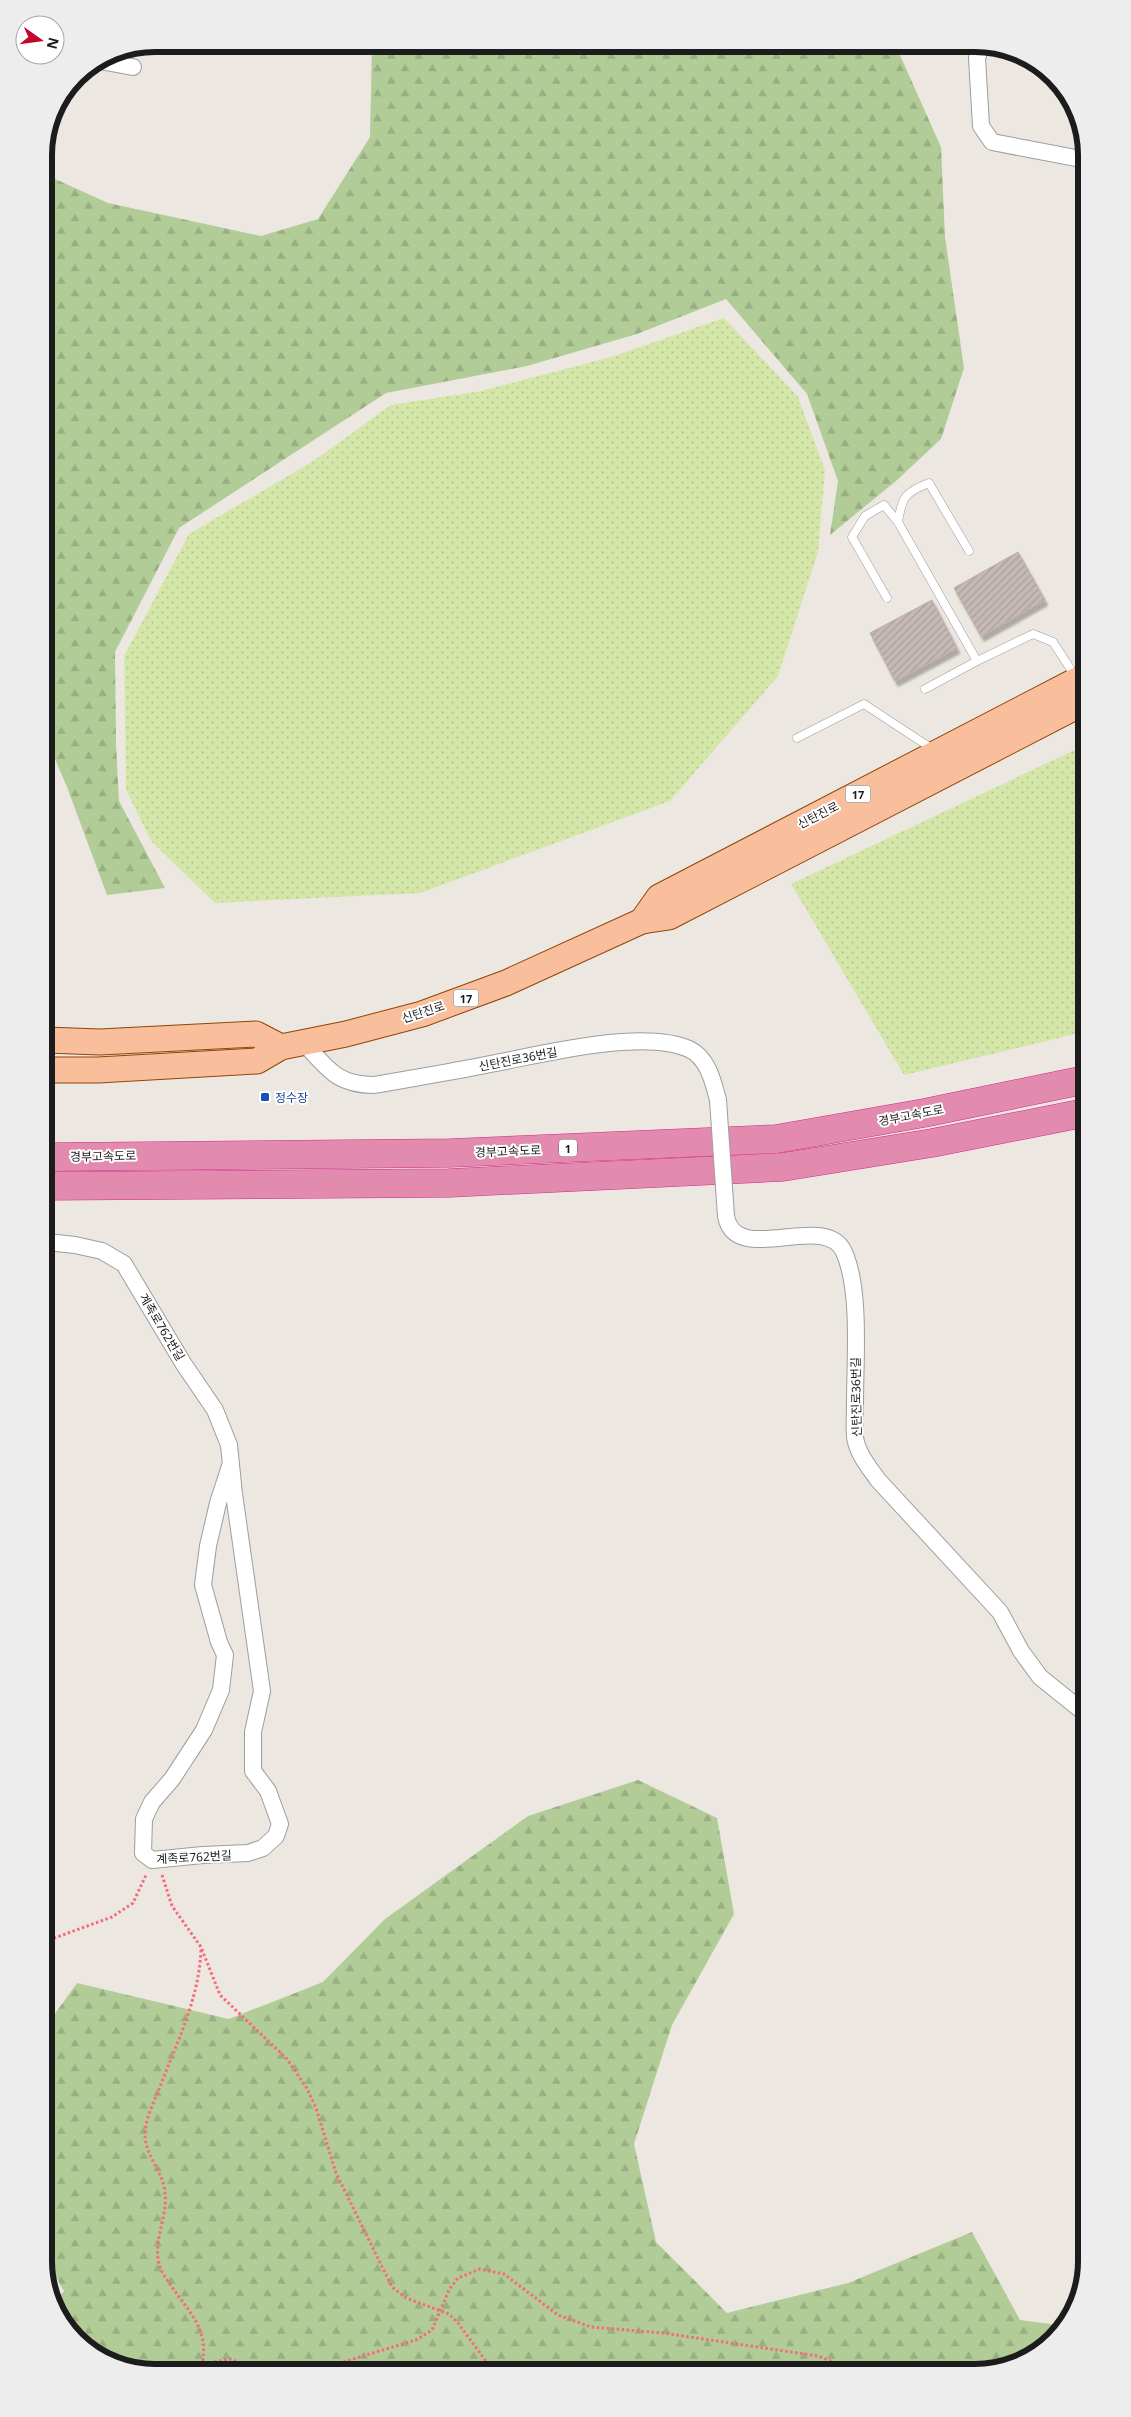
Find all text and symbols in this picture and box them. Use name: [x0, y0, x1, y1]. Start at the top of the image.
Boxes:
north arrow: [15, 15, 65, 65]
text: N: [43, 35, 64, 51]
road number: 17: [846, 786, 870, 802]
street label: 신탄진로: [794, 797, 842, 833]
road number: 17: [454, 990, 478, 1006]
street label: 신탄진로: [399, 997, 447, 1027]
street label: 신탄진로36번길: [477, 1043, 559, 1075]
place label: 정수장: [275, 1089, 308, 1106]
marker: 정수장: [259, 1091, 271, 1103]
street label: 경부고속도로: [877, 1100, 945, 1130]
road number: 1: [559, 1140, 577, 1156]
street label: 경부고속도로: [475, 1141, 541, 1161]
street label: 경부고속도로: [70, 1147, 136, 1165]
street label: 계족로762번길: [135, 1290, 189, 1364]
street label: 신탄진로36번길: [847, 1357, 865, 1437]
street label: 계족로762번길: [156, 1847, 232, 1867]

